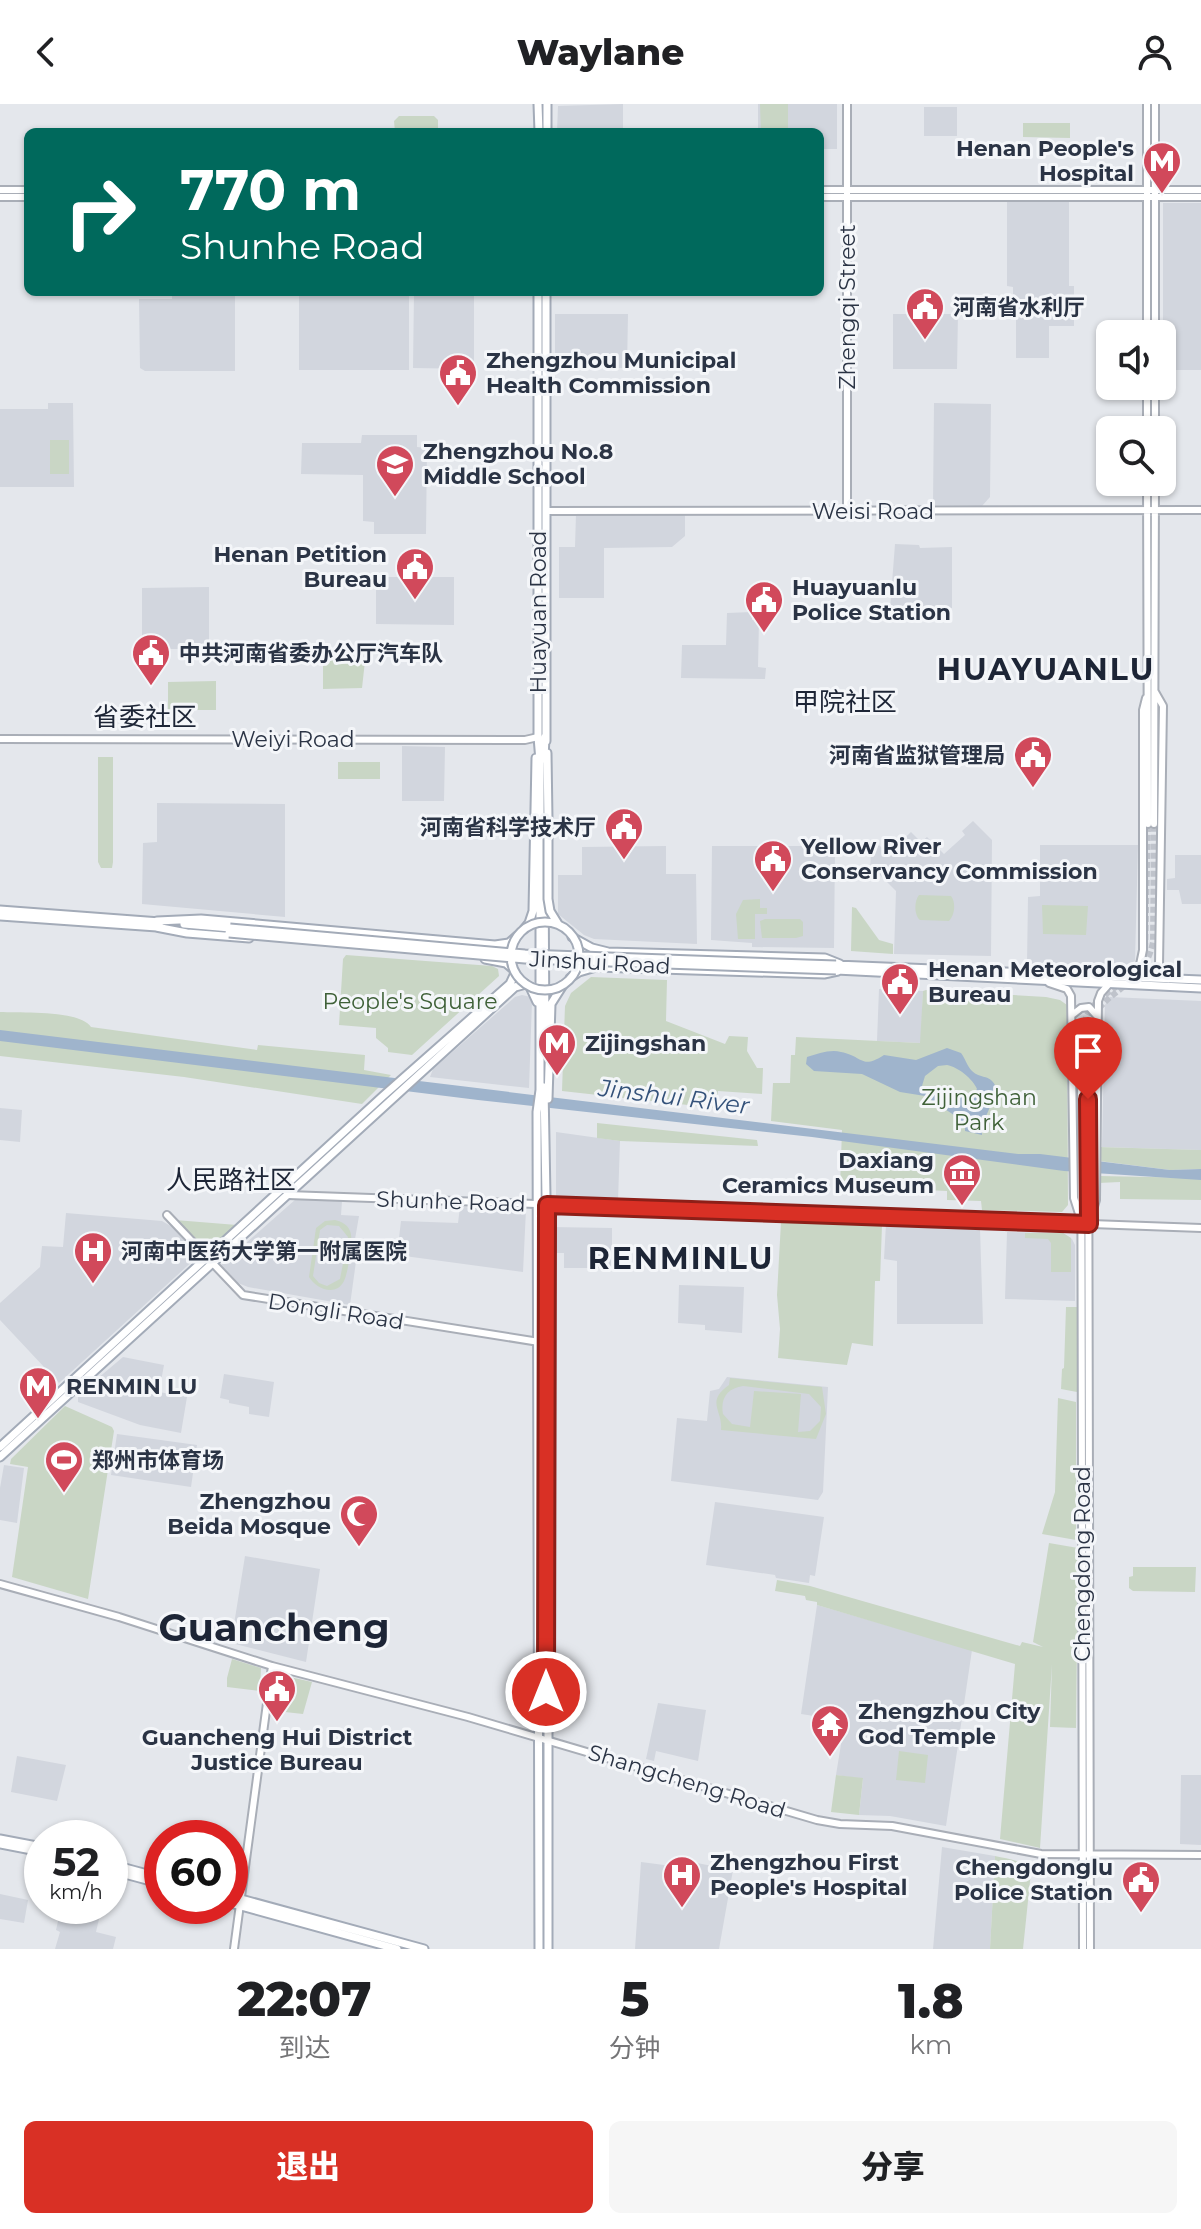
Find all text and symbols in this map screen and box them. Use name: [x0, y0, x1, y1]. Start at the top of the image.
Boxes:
icon: back: [24, 30, 68, 74]
text: Waylane: [517, 30, 684, 74]
icon: person: [1133, 30, 1177, 74]
place label: Henan People's Hospital: [956, 135, 1134, 187]
metro station icon: Henan People's Hospital: [1141, 140, 1183, 195]
text: 770 m: [180, 156, 361, 224]
icon: right: [48, 160, 152, 264]
text: Shunhe Road: [180, 224, 425, 268]
street label: Zhengqi Street: [834, 224, 861, 390]
public building icon: 河南省水利厅: [904, 286, 946, 341]
place label: 河南省水利厅: [953, 294, 1085, 321]
map controls: [1096, 320, 1176, 496]
button: sound: [1096, 320, 1176, 400]
place label: Zhengzhou Municipal Health Commission: [486, 347, 736, 399]
public building icon: Zhengzhou Municipal Health Commission: [437, 352, 479, 407]
button: search: [1096, 416, 1176, 496]
place label: Zhengzhou No.8 Middle School: [423, 438, 613, 490]
school or university icon: Zhengzhou No.8 Middle School: [374, 443, 416, 498]
street label: Weisi Road: [812, 498, 934, 525]
street label: Huayuan Road: [525, 530, 552, 694]
place label: Henan Petition Bureau: [213, 541, 387, 593]
public building icon: Henan Petition Bureau: [394, 546, 436, 601]
place label: Huayuanlu Police Station: [792, 574, 951, 626]
public building icon: Huayuanlu Police Station: [743, 579, 785, 634]
public building icon: 中共河南省委办公厅汽车队: [130, 632, 172, 687]
place label: 中共河南省委办公厅汽车队: [179, 640, 443, 667]
district label: HUAYUANLU: [937, 651, 1155, 688]
district label: 甲院社区: [793, 686, 897, 718]
district label: 省委社区: [93, 701, 197, 733]
street label: Weiyi Road: [231, 726, 355, 753]
public building icon: 河南省监狱管理局: [1012, 734, 1054, 789]
place label: 河南省监狱管理局: [829, 742, 1005, 769]
public building icon: 河南省科学技术厅: [603, 806, 645, 861]
place label: 河南省科学技术厅: [420, 814, 596, 841]
place label: Yellow River Conservancy Commission: [800, 833, 1098, 885]
public building icon: Yellow River Conservancy Commission: [752, 838, 794, 893]
street label: Jinshui Road: [528, 945, 671, 980]
place label: Henan Meteorological Bureau: [928, 956, 1182, 1008]
public building icon: Henan Meteorological Bureau: [879, 961, 921, 1016]
park label: People's Square: [322, 988, 498, 1015]
pin: [1054, 1017, 1122, 1099]
metro station icon: Zijingshan: [536, 1022, 578, 1077]
icon: arrive: [1066, 1029, 1110, 1073]
place label: Zijingshan: [585, 1030, 706, 1057]
water label: Jinshui River: [596, 1073, 753, 1120]
park label: Zijingshan Park: [921, 1084, 1037, 1136]
place label: Daxiang Ceramics Museum: [722, 1147, 934, 1199]
museum icon: Daxiang Ceramics Museum: [941, 1152, 983, 1207]
district label: 人民路社区: [166, 1164, 296, 1196]
street label: Shunhe Road: [376, 1185, 526, 1218]
hospital icon: 河南中医药大学第一附属医院: [72, 1230, 114, 1285]
place label: 河南中医药大学第一附属医院: [121, 1238, 407, 1265]
district label: RENMINLU: [588, 1240, 774, 1277]
street label: Dongli Road: [266, 1287, 406, 1336]
metro station icon: RENMIN LU: [17, 1365, 59, 1420]
place label: RENMIN LU: [66, 1373, 197, 1400]
sports icon: 郑州市体育场: [43, 1439, 85, 1494]
place label: 郑州市体育场: [92, 1447, 224, 1474]
street label: Chengdong Road: [1069, 1466, 1096, 1662]
place label: Zhengzhou Beida Mosque: [167, 1488, 331, 1540]
mosque icon: Zhengzhou Beida Mosque: [338, 1493, 380, 1548]
district label: Guancheng: [159, 1604, 389, 1651]
position arrow: [504, 1650, 588, 1734]
public building icon: Guancheng Hui District Justice Bureau: [256, 1668, 298, 1723]
place label: Zhengzhou City God Temple: [858, 1698, 1041, 1750]
temple icon: Zhengzhou City God Temple: [809, 1703, 851, 1758]
place label: Guancheng Hui District Justice Bureau: [142, 1724, 413, 1776]
street label: Shangcheng Road: [585, 1739, 789, 1824]
speed limit sign: 60: [144, 1820, 248, 1924]
text: 52: [52, 1837, 100, 1886]
place label: Zhengzhou First People's Hospital: [710, 1849, 907, 1901]
hospital icon: Zhengzhou First People's Hospital: [661, 1854, 703, 1909]
place label: Chengdonglu Police Station: [954, 1854, 1113, 1906]
public building icon: Chengdonglu Police Station: [1120, 1859, 1162, 1914]
text: km/h: [49, 1880, 103, 1904]
text: 22:07: [237, 1970, 372, 2028]
text: 5: [620, 1970, 649, 2028]
text: 1.8: [898, 1972, 964, 2030]
text: km: [909, 2029, 952, 2061]
text: 到达: [278, 2032, 330, 2064]
text: 分钟: [609, 2032, 661, 2064]
button: 退出: [24, 2121, 593, 2213]
button: 分享: [609, 2121, 1177, 2213]

